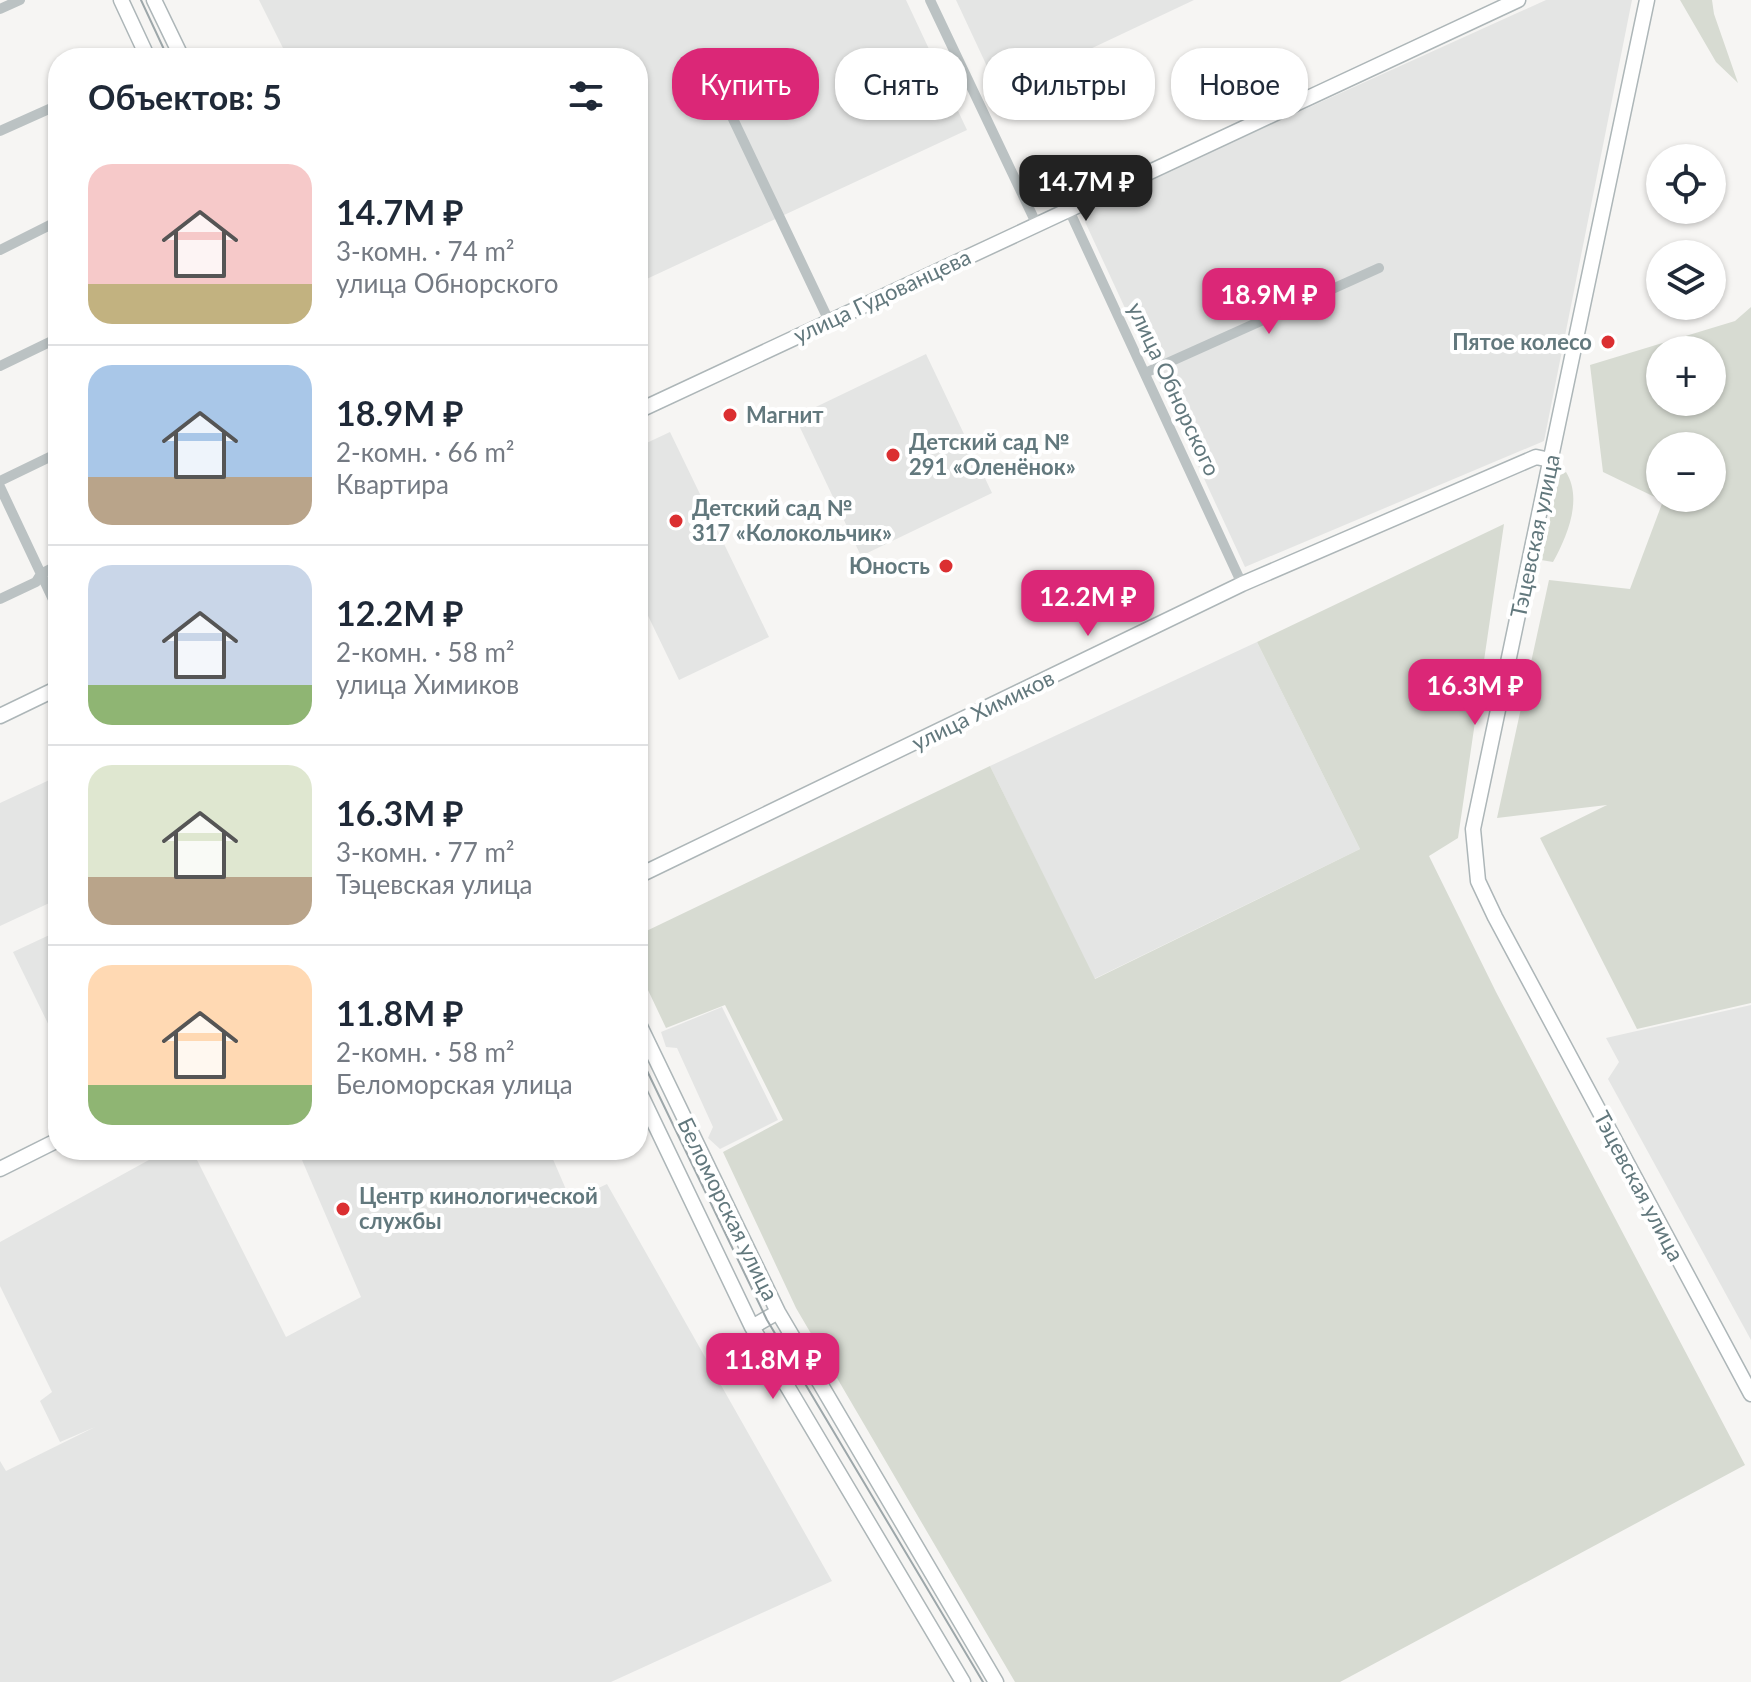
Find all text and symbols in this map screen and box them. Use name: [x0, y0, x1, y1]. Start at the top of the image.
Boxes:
chip: Купить: [672, 48, 819, 120]
chip: Снять: [835, 48, 967, 120]
chip: Фильтры: [983, 48, 1155, 120]
chip: Новое: [1171, 48, 1308, 120]
icon: filters: [564, 74, 608, 118]
text: Объектов: 5: [88, 76, 282, 117]
map controls: [1646, 144, 1726, 512]
button: locate: [1646, 144, 1726, 224]
pin: 14.7M ₽: [1012, 155, 1160, 223]
text: 14.7M ₽: [1037, 165, 1135, 197]
text: 14.7M ₽: [336, 191, 463, 232]
icon: home: [152, 196, 248, 292]
text: 3-комн. · 74 m²: [336, 235, 515, 267]
button: layers: [1646, 240, 1726, 320]
street label: улица Гудованцева: [789, 243, 975, 348]
text: улица Обнорского: [336, 267, 558, 299]
pin: 18.9M ₽: [1195, 268, 1343, 336]
text: 18.9M ₽: [1220, 278, 1318, 310]
street label: улица Обнорского: [1122, 298, 1226, 480]
place label: Пятое колесо: [1452, 328, 1592, 355]
marker: Пятое колесо: [1599, 333, 1617, 351]
button: +: [1646, 336, 1726, 416]
text: 18.9M ₽: [336, 392, 463, 433]
icon: home: [152, 397, 248, 493]
place label: Магнит: [746, 401, 824, 428]
marker: Магнит: [721, 406, 739, 424]
place label: Детский сад № 291 «Оленёнок»: [909, 428, 1076, 480]
button: −: [1646, 432, 1726, 512]
text: 2-комн. · 66 m²: [336, 436, 515, 468]
marker: Детский сад № 291 «Оленёнок»: [884, 446, 902, 464]
street label: Тэцевская улица: [1504, 452, 1565, 620]
text: Квартира: [336, 468, 449, 500]
place label: Детский сад № 317 «Колокольчик»: [692, 494, 892, 546]
marker: Детский сад № 317 «Колокольчик»: [667, 512, 685, 530]
place label: Юность: [849, 552, 930, 579]
marker: Юность: [937, 557, 955, 575]
pin: 12.2M ₽: [1014, 570, 1162, 638]
text: 12.2M ₽: [1039, 580, 1137, 612]
text: 12.2M ₽: [336, 592, 463, 633]
icon: home: [152, 597, 248, 693]
text: 2-комн. · 58 m²: [336, 636, 515, 668]
pin: 16.3M ₽: [1401, 659, 1549, 727]
street label: улица Химиков: [907, 663, 1058, 756]
text: улица Химиков: [336, 668, 519, 700]
text: 16.3M ₽: [1426, 669, 1524, 701]
text: 16.3M ₽: [336, 792, 463, 833]
icon: home: [152, 797, 248, 893]
text: 3-комн. · 77 m²: [336, 836, 515, 868]
text: Тэцевская улица: [336, 868, 533, 900]
text: 11.8M ₽: [336, 992, 463, 1033]
icon: home: [152, 997, 248, 1093]
text: 2-комн. · 58 m²: [336, 1036, 515, 1068]
text: Беломорская улица: [336, 1068, 573, 1100]
street label: Тэцевская улица: [1588, 1106, 1690, 1266]
street label: Беломорская улица: [672, 1113, 784, 1305]
place label: Центр кинологической службы: [359, 1182, 598, 1234]
marker: Центр кинологической службы: [334, 1200, 352, 1218]
pin: 11.8M ₽: [699, 1333, 847, 1401]
text: 11.8M ₽: [724, 1343, 822, 1375]

